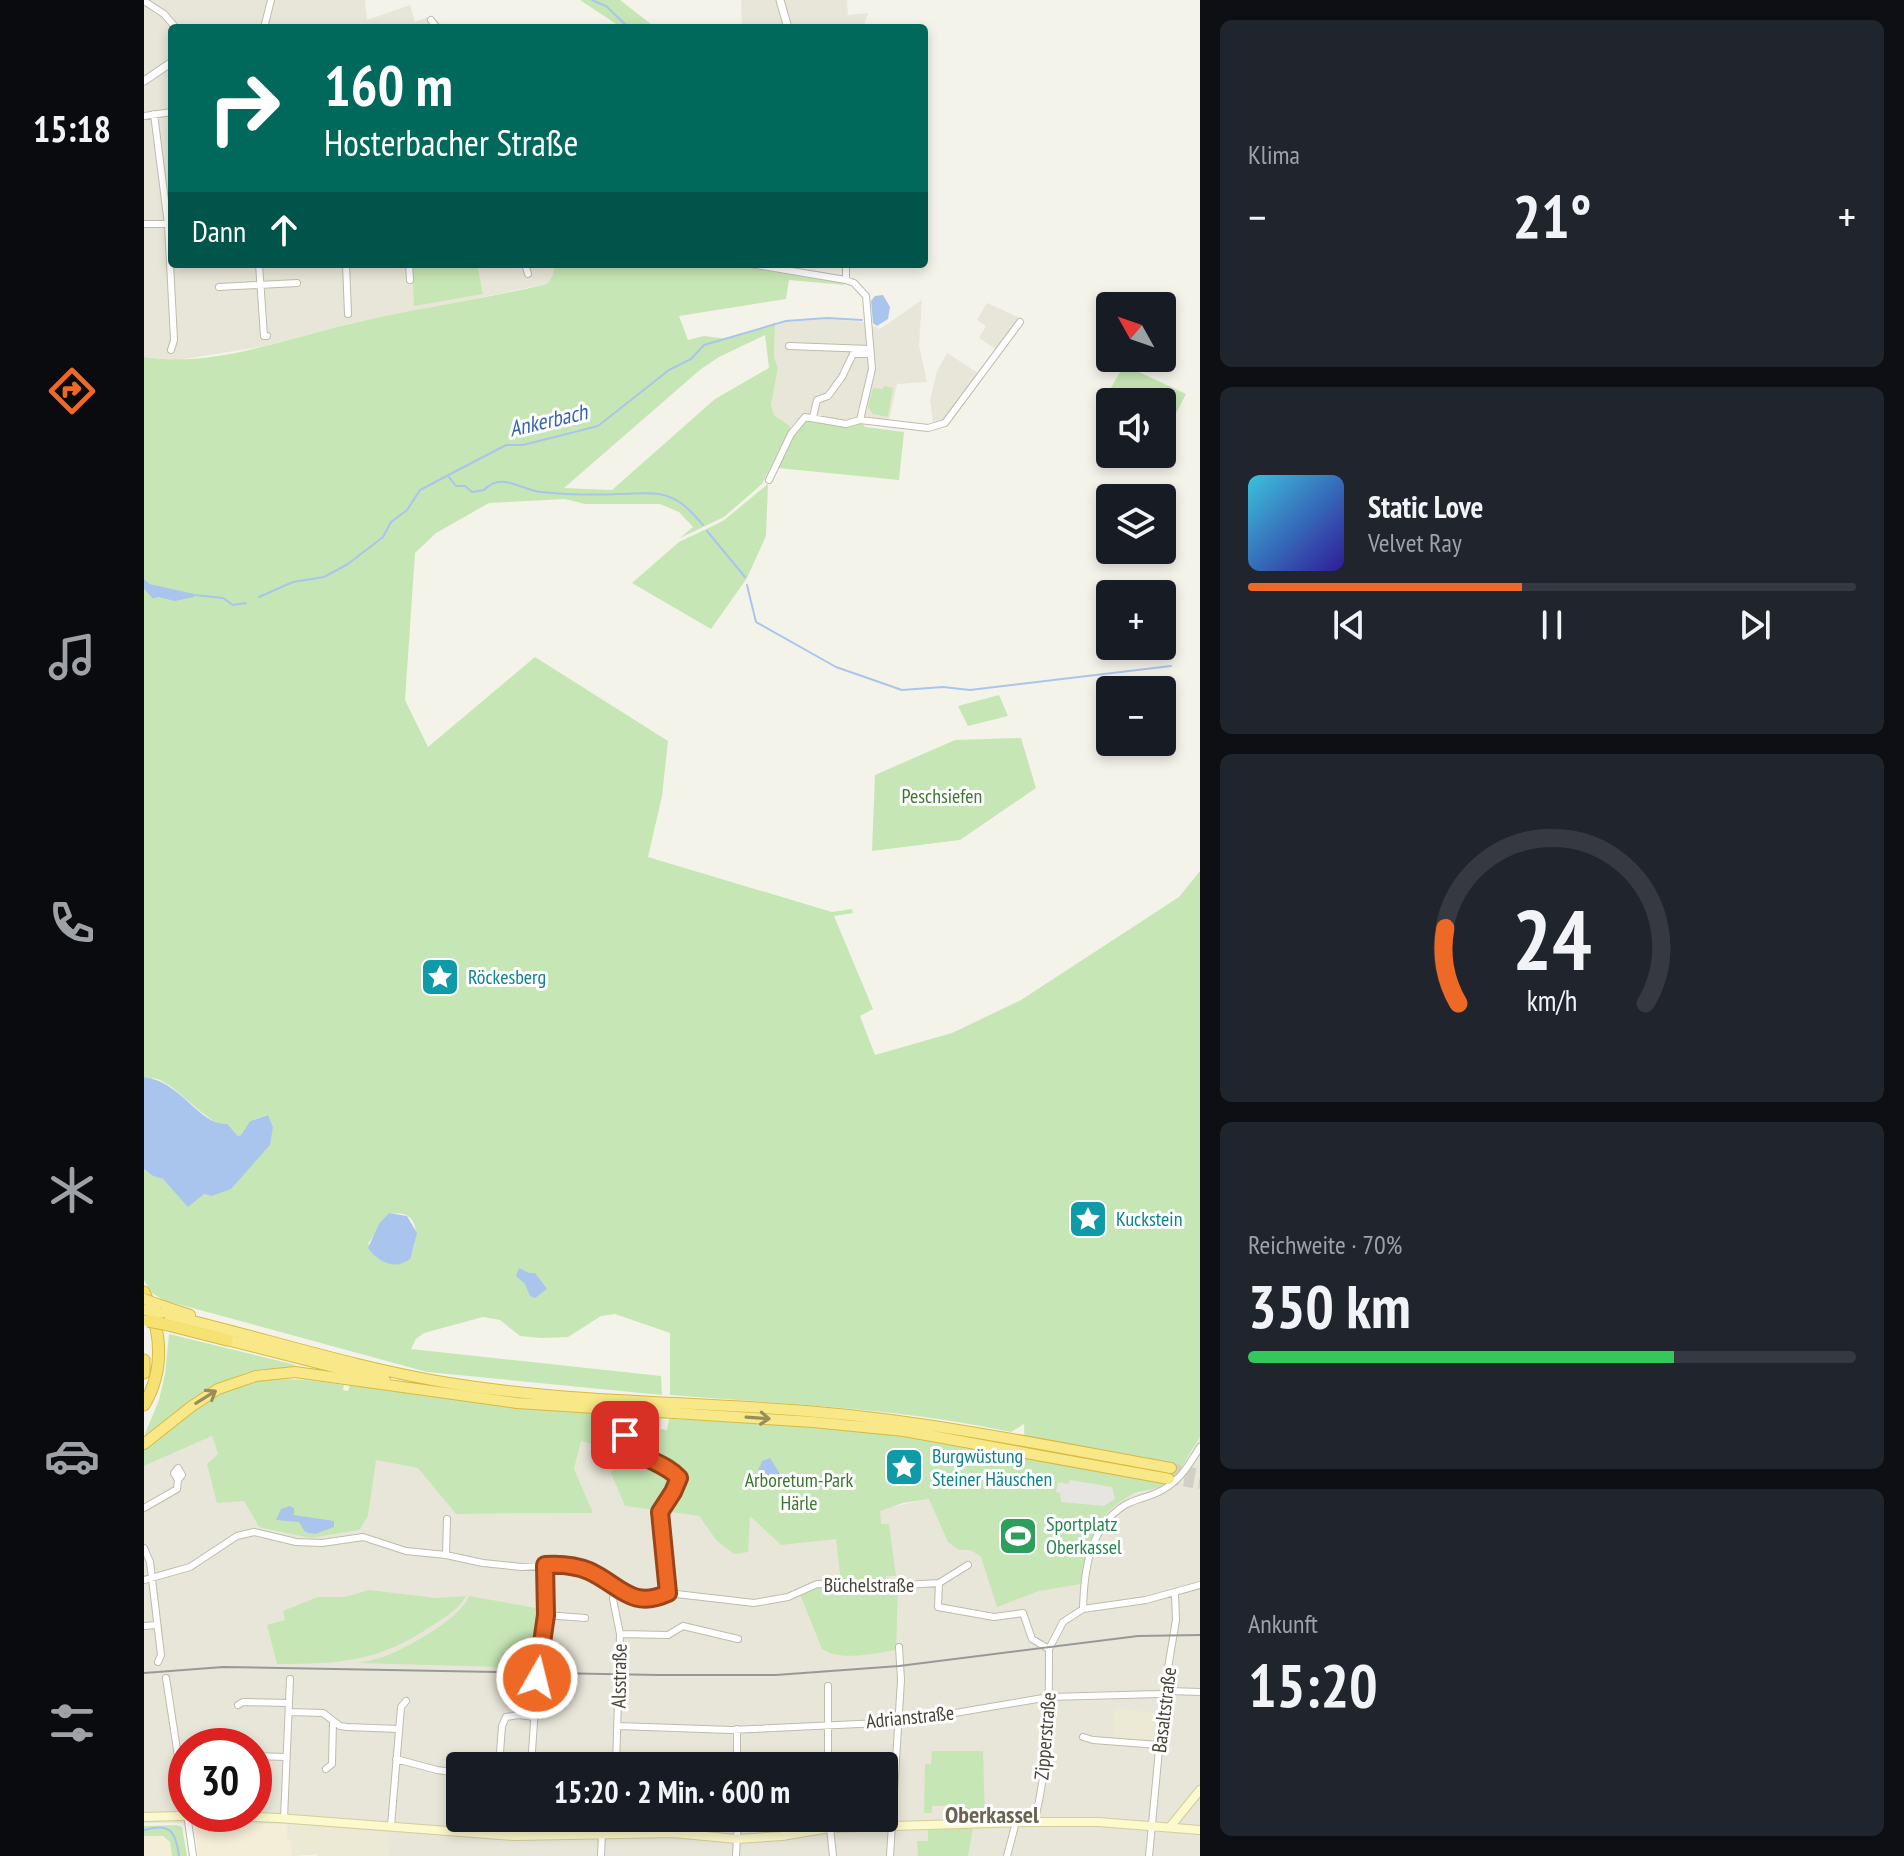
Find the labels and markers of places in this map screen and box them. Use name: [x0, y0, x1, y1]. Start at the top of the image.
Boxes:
place icon: Röckesberg: [419, 956, 461, 998]
place label: Röckesberg: [468, 964, 546, 990]
place icon: Kuckstein: [1067, 1198, 1109, 1240]
place label: Kuckstein: [1116, 1206, 1182, 1232]
pin: [591, 1401, 659, 1469]
place label: Burgwüstung Steiner Häuschen: [932, 1443, 1052, 1492]
place icon: Burgwüstung Steiner Häuschen: [883, 1446, 925, 1488]
place label: Sportplatz Oberkassel: [1046, 1511, 1122, 1560]
sports icon: Sportplatz Oberkassel: [997, 1515, 1039, 1557]

